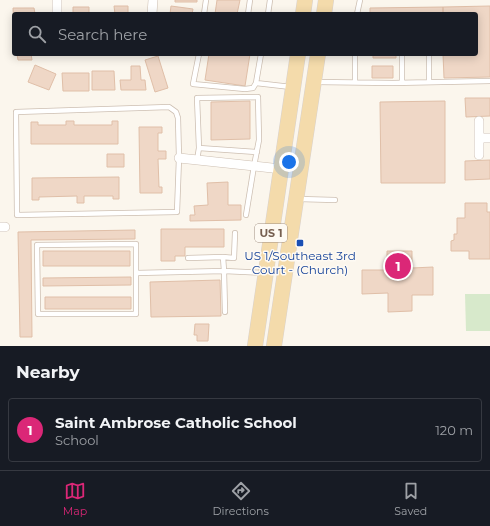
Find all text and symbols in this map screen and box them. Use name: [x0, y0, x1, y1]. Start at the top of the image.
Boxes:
search box: [12, 12, 478, 56]
icon: search: [26, 23, 48, 45]
text: Search here: [58, 25, 147, 44]
your location: [279, 152, 299, 172]
road number: US 1: [255, 224, 287, 242]
marker: US 1/Southeast 3rd Court - (Church): [295, 238, 305, 248]
place label: US 1/Southeast 3rd Court - (Church): [244, 248, 356, 277]
pin: 1: [385, 251, 411, 281]
text: Nearby: [16, 362, 80, 382]
text: Saint Ambrose Catholic School: [55, 413, 297, 432]
text: 1: [27, 422, 33, 438]
text: 120 m: [435, 422, 473, 438]
text: School: [55, 432, 99, 448]
tab: Map: [63, 480, 87, 518]
tab: Directions: [213, 480, 269, 518]
tab: Saved: [394, 480, 427, 518]

